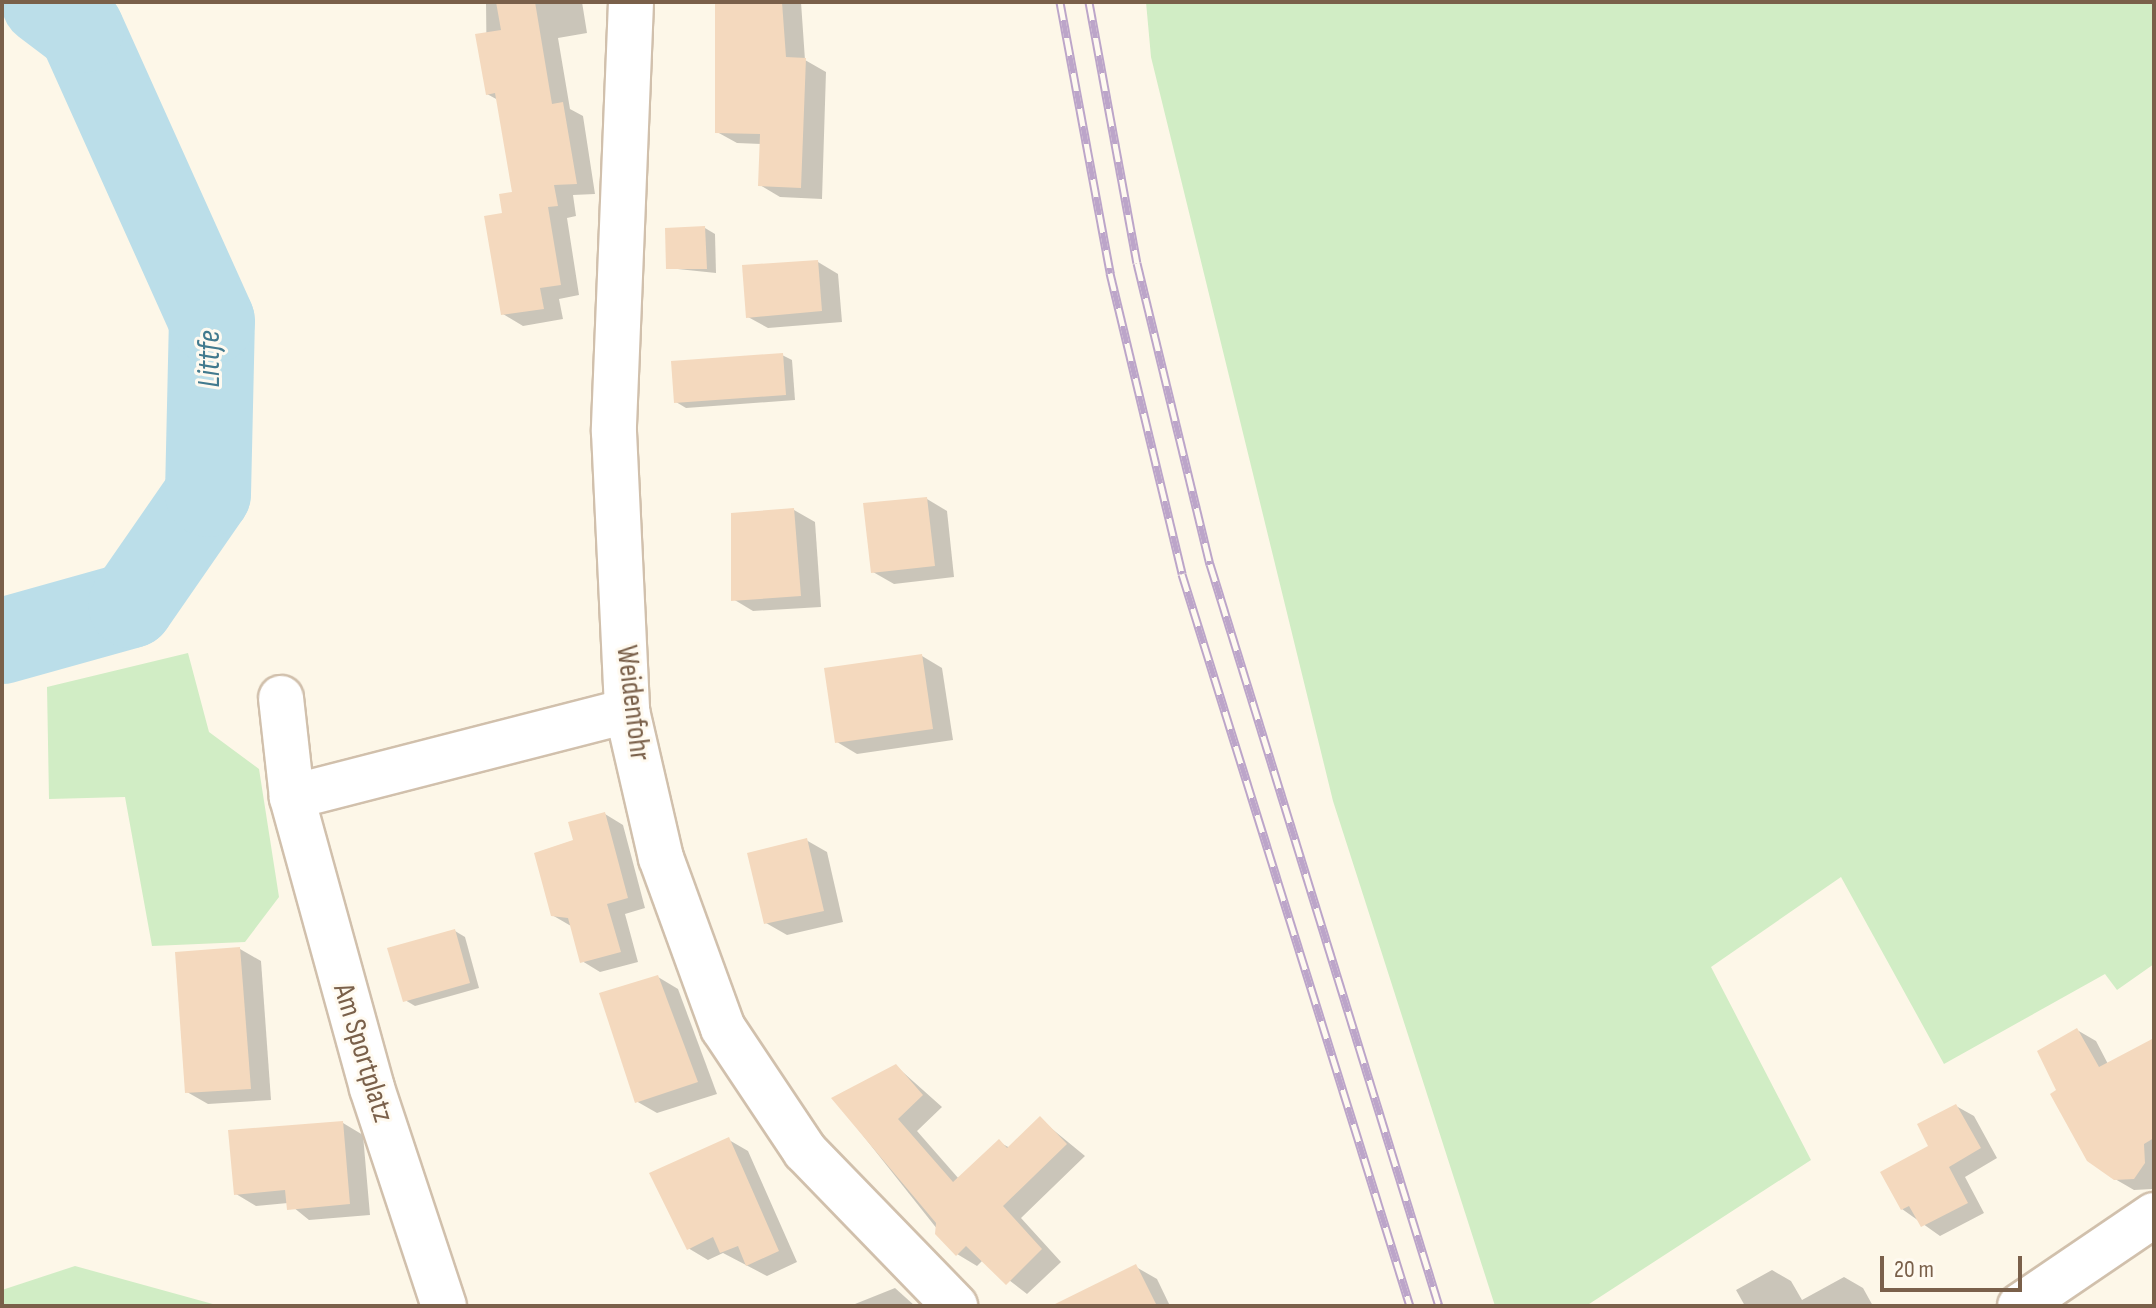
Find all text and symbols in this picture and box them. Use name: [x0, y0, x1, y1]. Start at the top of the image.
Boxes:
water label: Littfe: [191, 330, 229, 388]
street label: Weidenfohr: [608, 643, 658, 763]
street label: Am Sportplatz: [325, 979, 401, 1127]
scale bar: [1884, 1240, 2026, 1290]
text: 20 m: [1894, 1255, 1934, 1284]

